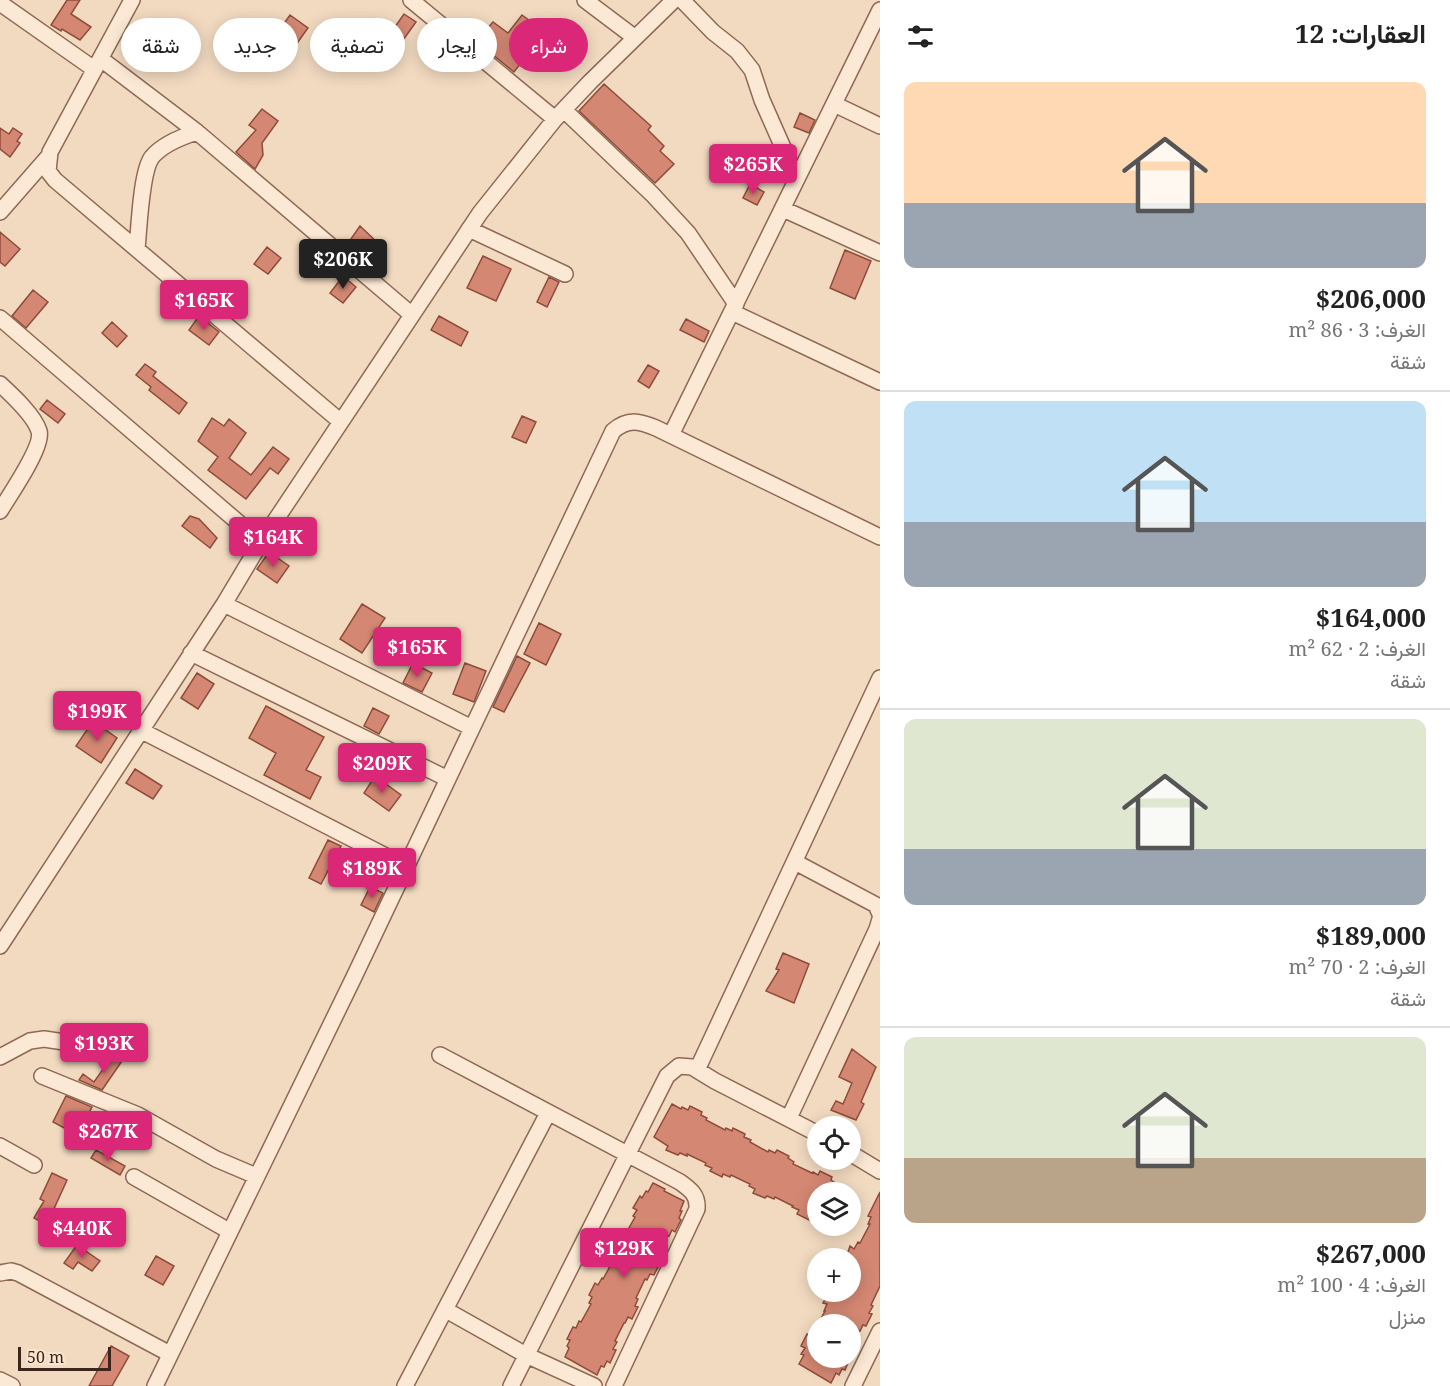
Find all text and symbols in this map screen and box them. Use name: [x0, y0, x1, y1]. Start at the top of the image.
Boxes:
text: العقارات: 12: [1295, 15, 1426, 51]
chip: شقة: [121, 18, 201, 72]
chip: جديد: [213, 18, 298, 72]
chip: تصفية: [310, 18, 405, 72]
chip: إيجار: [417, 18, 497, 72]
chip: شراء: [509, 18, 588, 72]
icon: filters: [904, 20, 937, 53]
icon: home: [1111, 121, 1219, 229]
pin: $265K: [711, 144, 795, 195]
text: $265K: [723, 150, 783, 177]
pin: $206K: [301, 239, 385, 290]
text: $206K: [313, 245, 373, 272]
pin: $165K: [162, 280, 246, 331]
text: $206,000: [1316, 280, 1426, 316]
text: $165K: [174, 286, 234, 313]
text: الغرف: 3 · 86 m²: [1288, 316, 1426, 343]
text: شقة: [1390, 348, 1426, 375]
icon: home: [1111, 440, 1219, 548]
pin: $164K: [231, 517, 315, 568]
text: $164K: [243, 523, 303, 550]
text: $164,000: [1316, 599, 1426, 635]
pin: $165K: [375, 627, 459, 678]
text: $165K: [387, 633, 447, 660]
text: الغرف: 2 · 62 m²: [1288, 635, 1426, 662]
text: شقة: [1390, 667, 1426, 694]
pin: $199K: [55, 691, 139, 742]
text: $199K: [67, 697, 127, 724]
pin: $209K: [340, 743, 424, 794]
text: $209K: [352, 749, 412, 776]
icon: home: [1111, 758, 1219, 866]
pin: $189K: [330, 848, 414, 899]
text: $189K: [342, 854, 402, 881]
text: $189,000: [1316, 917, 1426, 953]
text: الغرف: 2 · 70 m²: [1288, 953, 1426, 980]
text: شقة: [1390, 985, 1426, 1012]
pin: $193K: [62, 1023, 146, 1074]
text: $193K: [74, 1029, 134, 1056]
icon: home: [1111, 1076, 1219, 1184]
pin: $267K: [66, 1111, 150, 1162]
map controls: [807, 1116, 861, 1368]
button: locate: [807, 1116, 861, 1170]
text: $267K: [78, 1117, 138, 1144]
button: layers: [807, 1182, 861, 1236]
pin: $440K: [40, 1208, 124, 1259]
text: $440K: [52, 1214, 112, 1241]
pin: $129K: [582, 1228, 666, 1279]
text: $129K: [594, 1234, 654, 1261]
text: $267,000: [1316, 1235, 1426, 1271]
button: +: [807, 1248, 861, 1302]
text: الغرف: 4 · 100 m²: [1277, 1271, 1426, 1298]
text: منزل: [1389, 1303, 1426, 1330]
button: −: [807, 1314, 861, 1368]
scale bar: [18, 1344, 111, 1372]
text: 50 m: [27, 1346, 64, 1368]

